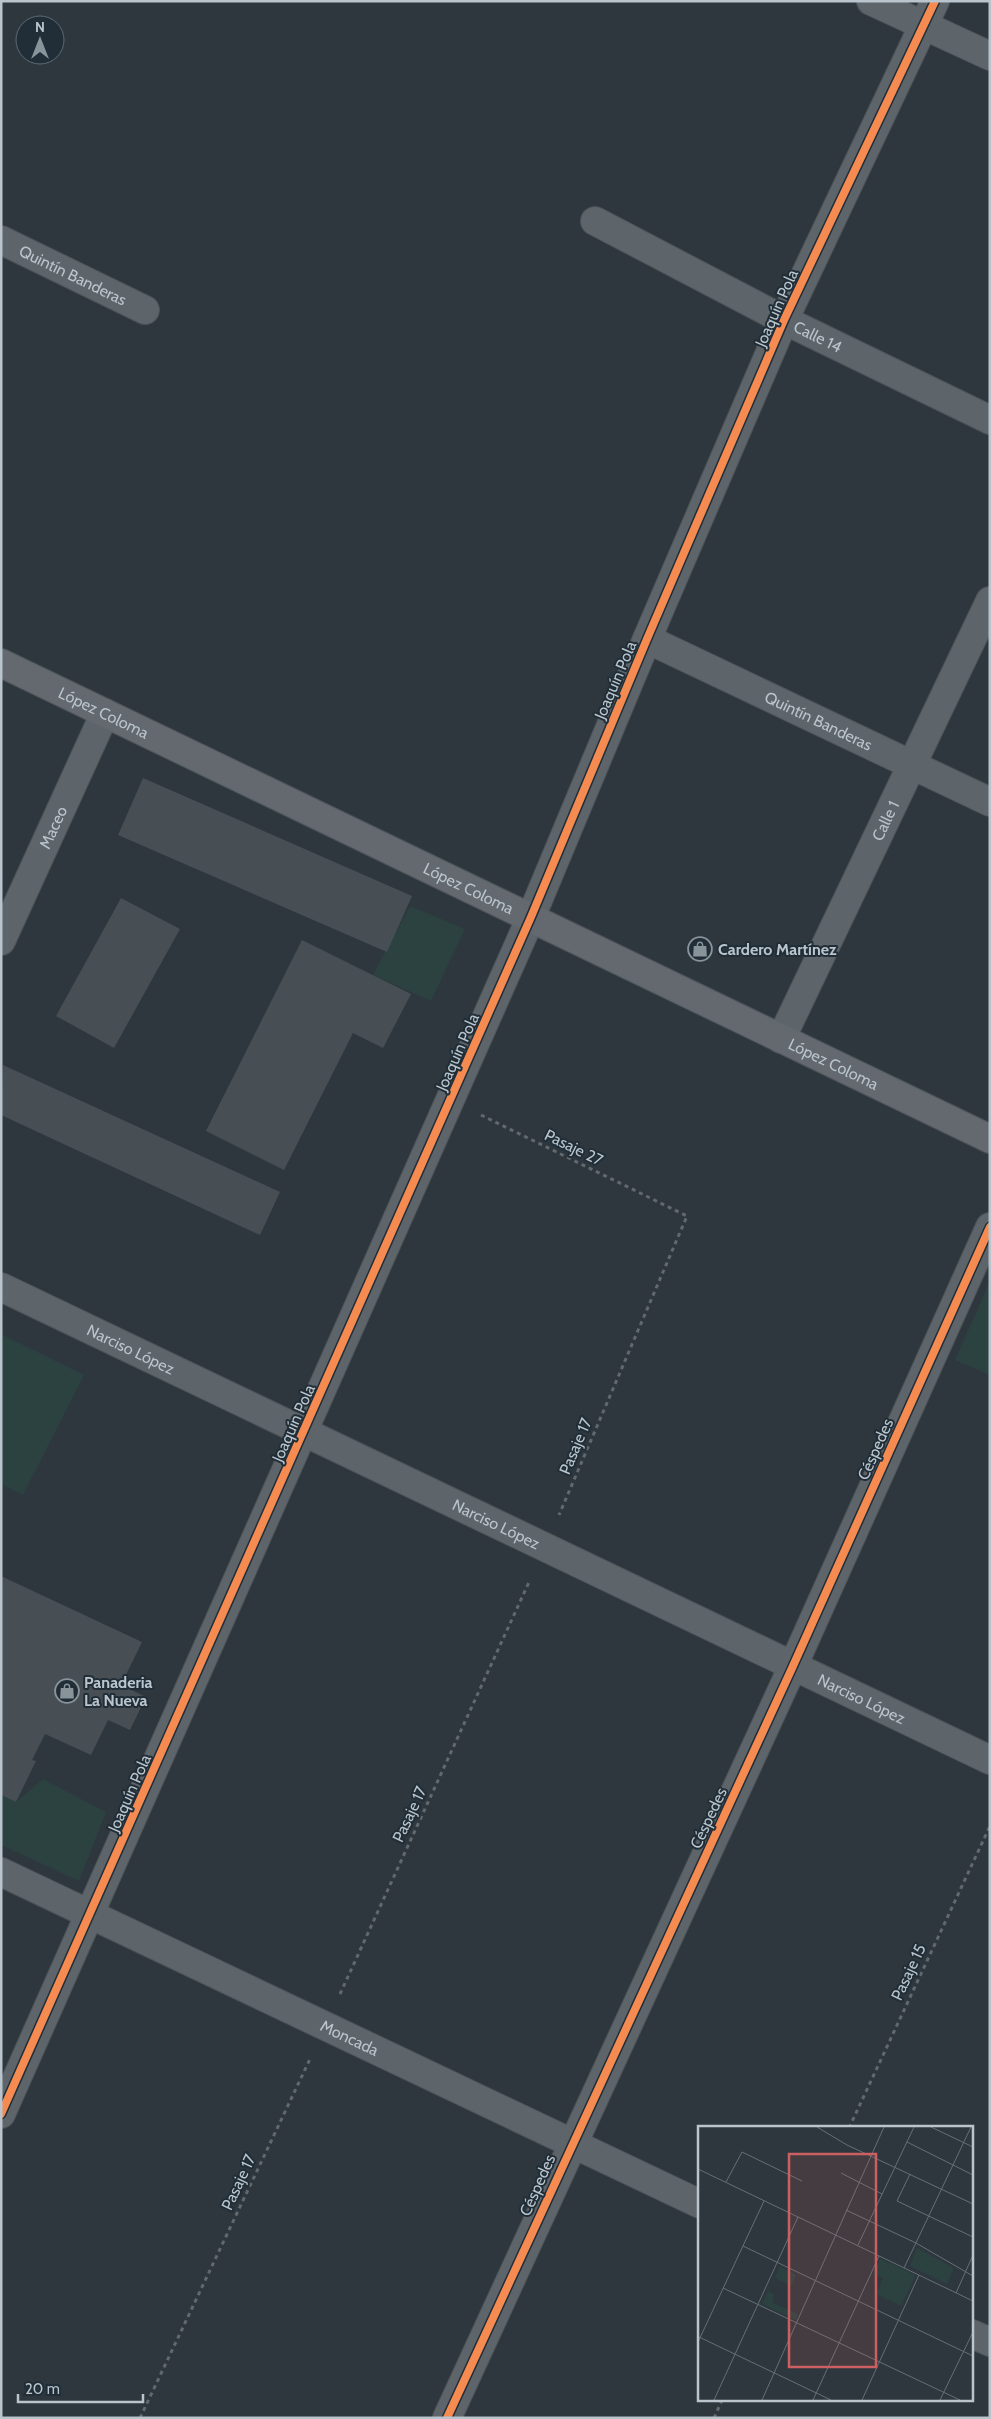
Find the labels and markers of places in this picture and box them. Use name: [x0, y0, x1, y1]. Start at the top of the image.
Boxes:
shop icon: Cardero Martínez: [687, 936, 713, 962]
place label: Cardero Martínez: [718, 940, 837, 959]
place label: Panaderia La Nueva: [84, 1673, 153, 1710]
shop icon: Panaderia La Nueva: [54, 1678, 80, 1704]

